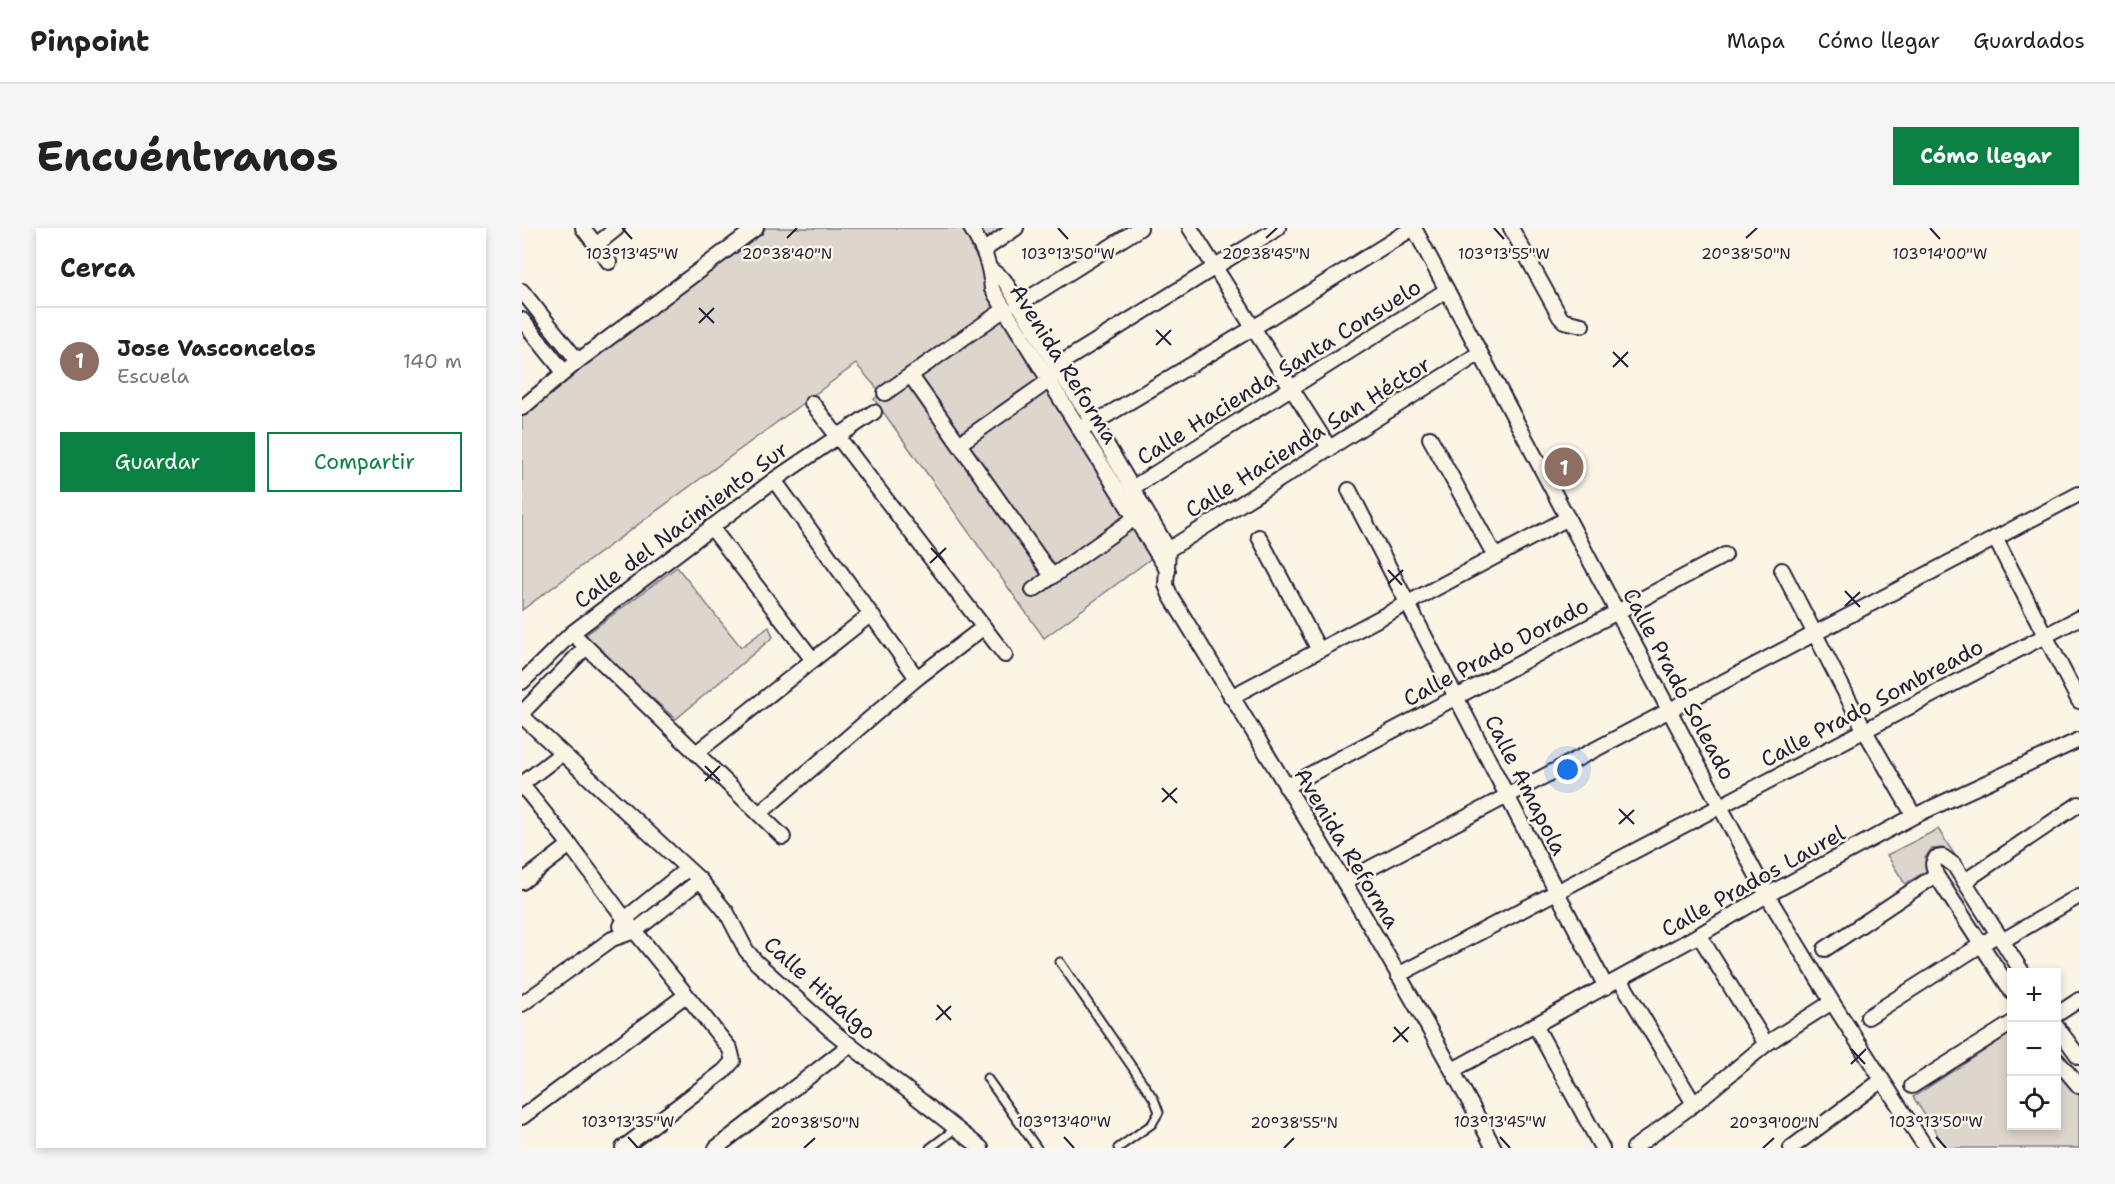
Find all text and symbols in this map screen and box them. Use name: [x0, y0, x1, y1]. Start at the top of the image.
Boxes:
text: Pinpoint: [30, 22, 149, 60]
text: Mapa: [1727, 27, 1785, 55]
text: Cómo llegar: [1818, 27, 1940, 55]
text: Guardados: [1973, 27, 2085, 55]
button: Cómo llegar: [1893, 127, 2079, 185]
text: Encuéntranos: [36, 128, 338, 184]
text: 103°13'45"W: [586, 244, 678, 264]
text: 20°38'40"N: [742, 244, 832, 264]
text: 103°13'50"W: [1021, 244, 1115, 264]
text: 20°38'45"N: [1222, 244, 1310, 264]
text: 103°13'55"W: [1458, 244, 1550, 264]
text: 20°38'50"N: [1701, 244, 1791, 264]
text: 103°14'00"W: [1893, 244, 1987, 264]
text: Cerca: [60, 250, 135, 285]
street label: Calle Hacienda Santa Consuelo: [1131, 272, 1427, 472]
street label: Avenida Reforma: [1003, 279, 1125, 450]
text: Jose Vasconcelos: [117, 334, 316, 363]
text: 1: [75, 348, 84, 374]
text: 140 m: [403, 348, 462, 374]
street label: Calle Hacienda San Héctor: [1180, 349, 1436, 525]
text: Escuela: [117, 363, 189, 389]
button: Guardar: [60, 432, 255, 492]
button: Compartir: [267, 432, 462, 492]
street label: Calle del Nacimiento Sur: [568, 435, 794, 615]
pin: 1: [1544, 444, 1584, 490]
street label: Calle Prado Soleado: [1616, 583, 1742, 785]
street label: Calle Prado Dorado: [1398, 591, 1594, 713]
street label: Calle Prado Sombreado: [1756, 632, 1988, 774]
street label: Calle Amapola: [1478, 710, 1574, 860]
your location: [1553, 755, 1582, 784]
street label: Avenida Reforma: [1287, 762, 1407, 934]
street label: Calle Prados Laurel: [1656, 818, 1850, 944]
street label: Calle Hidalgo: [758, 930, 882, 1046]
map controls: [2007, 968, 2061, 1130]
button: +: [2007, 968, 2061, 1022]
button: −: [2007, 1022, 2061, 1076]
button: locate: [2007, 1076, 2061, 1130]
text: 103°13'35"W: [582, 1112, 674, 1132]
text: 103°13'40"W: [1017, 1112, 1111, 1132]
text: 103°13'45"W: [1454, 1112, 1546, 1132]
text: 103°13'50"W: [1889, 1112, 1983, 1132]
text: 20°38'50"N: [770, 1113, 860, 1133]
text: 20°38'55"N: [1250, 1113, 1338, 1133]
text: 20°39'00"N: [1729, 1113, 1819, 1133]

